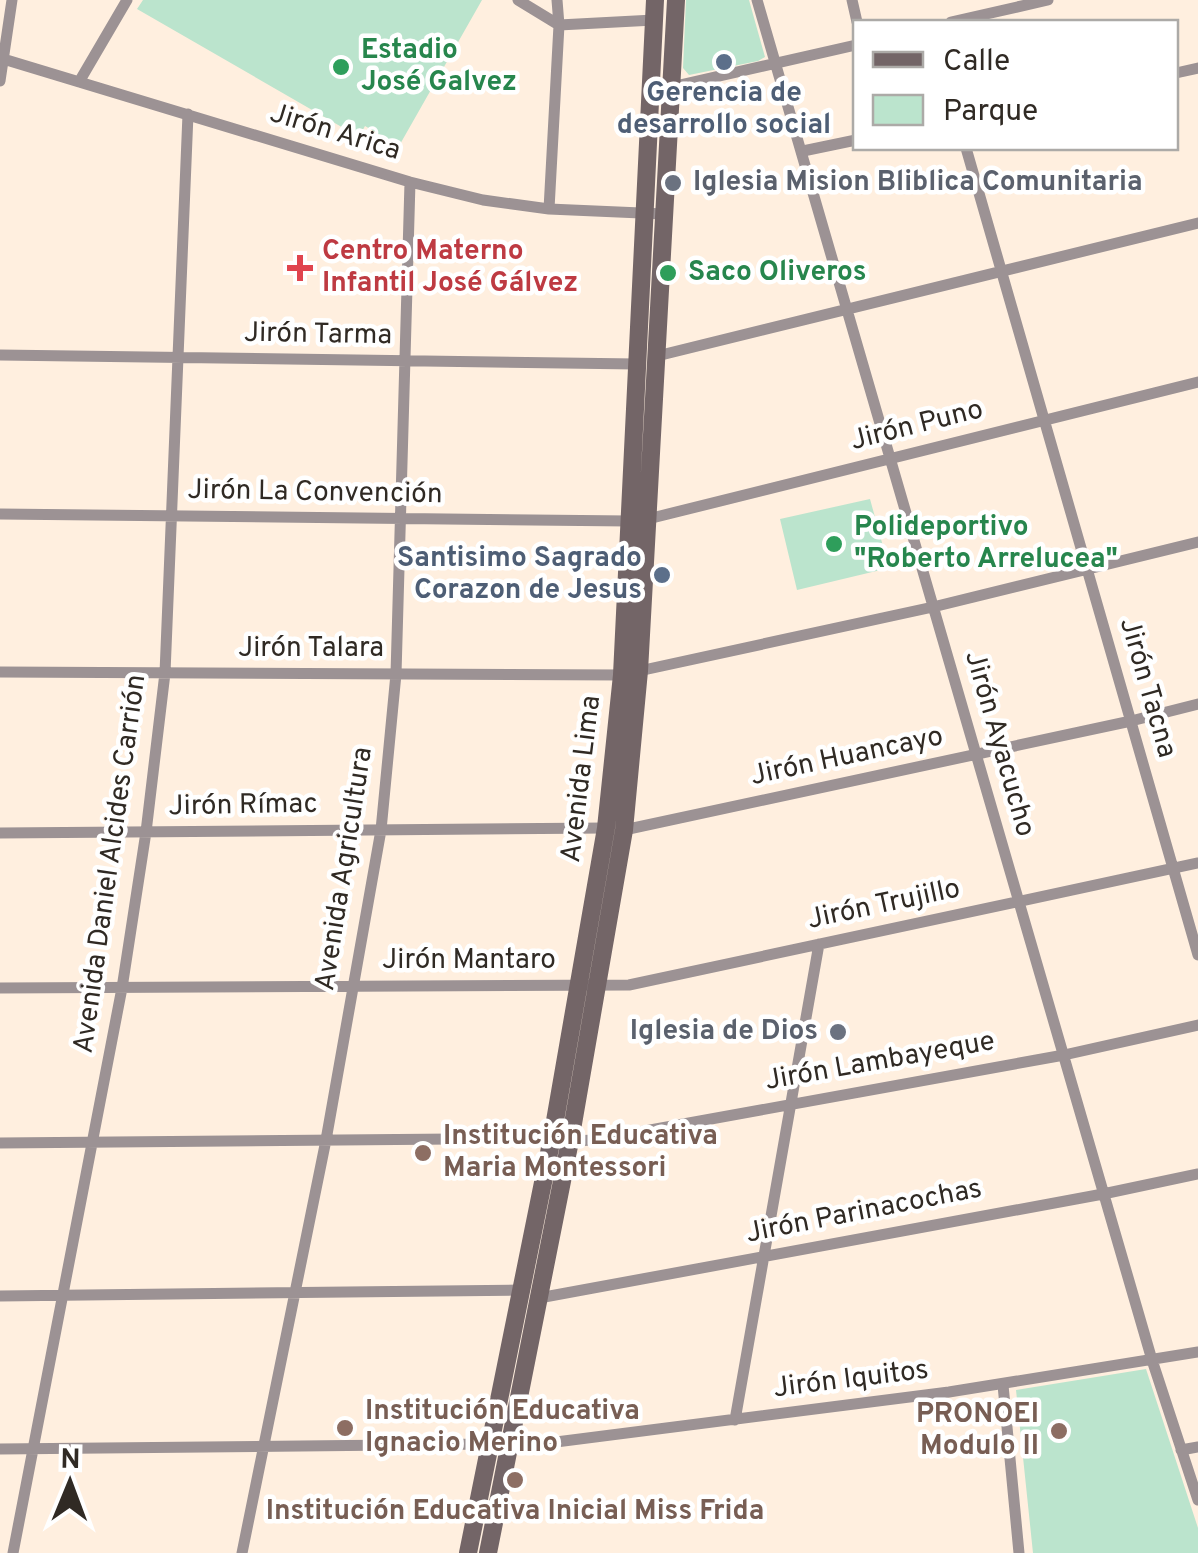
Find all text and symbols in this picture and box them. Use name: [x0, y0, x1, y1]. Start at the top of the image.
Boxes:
legend: [853, 20, 1178, 150]
place label: Estadio José Galvez: [361, 33, 517, 101]
text: Calle: [943, 44, 1010, 81]
marker: Gerencia de desarrollo social: [713, 51, 735, 73]
marker: Estadio José Galvez: [330, 56, 352, 78]
place label: Gerencia de desarrollo social: [617, 76, 831, 144]
text: Parque: [943, 94, 1038, 131]
street label: Jirón Arica: [265, 96, 405, 170]
place label: Iglesia Mision Bliblica Comunitaria: [693, 165, 1143, 201]
marker: Iglesia Mision Bliblica Comunitaria: [662, 172, 684, 194]
place label: Centro Materno Infantil José Gálvez: [322, 234, 578, 302]
marker: Centro Materno Infantil José Gálvez: [287, 255, 313, 281]
place label: Saco Oliveros: [688, 255, 866, 291]
marker: Saco Oliveros: [657, 262, 679, 284]
street label: Jirón Tarma: [244, 316, 392, 354]
street label: Jirón Puno: [847, 392, 987, 460]
street label: Jirón La Convención: [187, 473, 443, 513]
place label: Polideportivo "Roberto Arrelucea": [854, 510, 1118, 578]
marker: Polideportivo "Roberto Arrelucea": [823, 533, 845, 555]
place label: Santisimo Sagrado Corazon de Jesus: [397, 541, 642, 609]
marker: Santisimo Sagrado Corazon de Jesus: [651, 564, 673, 586]
street label: Jirón Tacna: [1110, 614, 1184, 762]
street label: Jirón Talara: [238, 631, 384, 667]
street label: Jirón Ayacucho: [955, 647, 1043, 841]
street label: Avenida Daniel Alcides Carrión: [67, 672, 155, 1056]
street label: Avenida Lima: [554, 693, 610, 865]
street label: Jirón Huancayo: [747, 719, 947, 795]
street label: Avenida Agricultura: [308, 745, 382, 993]
street label: Jirón Rímac: [168, 787, 318, 825]
street label: Jirón Trujillo: [804, 871, 964, 939]
street label: Jirón Mantaro: [382, 943, 556, 979]
place label: Iglesia de Dios: [630, 1014, 818, 1050]
marker: Iglesia de Dios: [827, 1021, 849, 1043]
street label: Jirón Lambayeque: [762, 1024, 998, 1100]
place label: Institución Educativa Maria Montessori: [443, 1119, 718, 1187]
marker: Institución Educativa Maria Montessori: [412, 1142, 434, 1164]
street label: Jirón Parinacochas: [743, 1171, 985, 1253]
street label: Jirón Iquitos: [771, 1353, 931, 1407]
place label: Institución Educativa Ignacio Merino: [365, 1394, 640, 1462]
place label: PRONOEI Modulo II: [916, 1397, 1039, 1465]
marker: Institución Educativa Ignacio Merino: [334, 1417, 356, 1439]
marker: PRONOEI Modulo II: [1048, 1420, 1070, 1442]
north arrow: [20, 1433, 120, 1533]
text: N: [60, 1443, 81, 1479]
marker: Institución Educativa Inicial Miss Frida: [504, 1469, 526, 1491]
place label: Institución Educativa Inicial Miss Frida: [266, 1494, 764, 1530]

